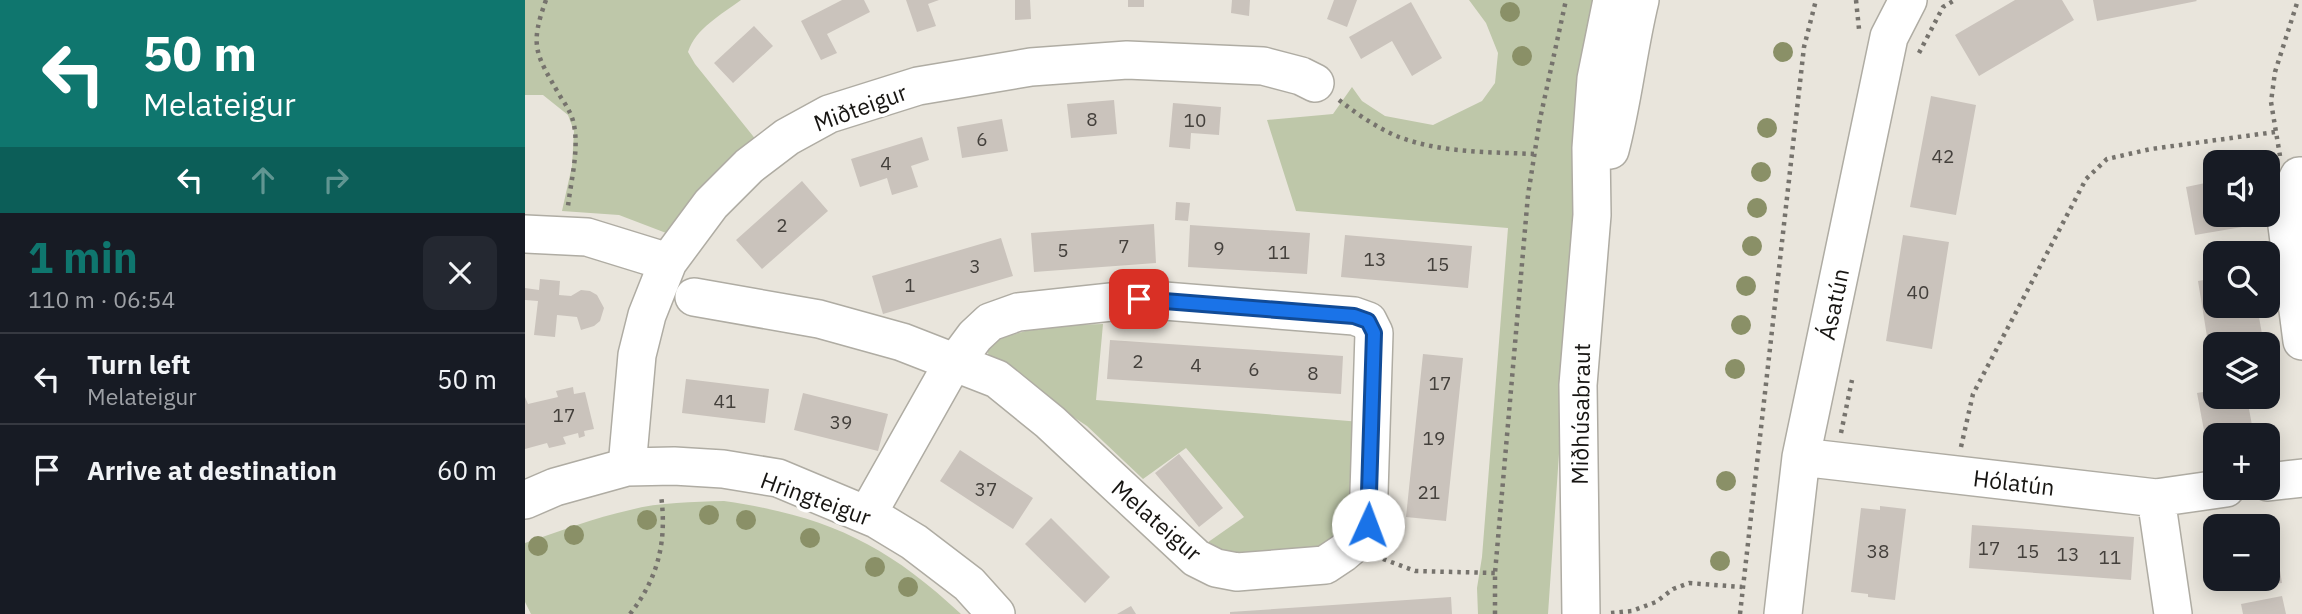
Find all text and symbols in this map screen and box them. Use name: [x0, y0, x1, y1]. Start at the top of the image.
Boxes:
text: 50 m: [143, 21, 257, 84]
icon: left: [28, 28, 119, 119]
street label: Miðteigur: [809, 76, 911, 138]
text: Melateigur: [143, 83, 296, 125]
house number: 8: [1086, 107, 1098, 131]
house number: 10: [1184, 108, 1206, 132]
house number: 6: [976, 127, 988, 151]
house number: 42: [1932, 144, 1954, 168]
map controls: [2203, 150, 2280, 591]
button: sound: [2203, 150, 2280, 227]
house number: 4: [880, 151, 892, 175]
icon: left: [171, 161, 209, 199]
icon: ahead: [244, 161, 282, 199]
icon: right: [317, 161, 355, 199]
house number: 2: [776, 213, 788, 237]
text: 1 min: [28, 230, 138, 285]
house number: 7: [1118, 234, 1130, 258]
button: close: [423, 236, 497, 310]
house number: 9: [1213, 236, 1225, 260]
house number: 5: [1057, 238, 1069, 262]
house number: 11: [1268, 240, 1290, 264]
button: search: [2203, 241, 2280, 318]
house number: 13: [1364, 247, 1386, 271]
house number: 15: [1427, 252, 1449, 276]
house number: 3: [969, 254, 981, 278]
street label: Ásatún: [1811, 265, 1855, 343]
pin: [1109, 269, 1169, 329]
house number: 1: [904, 273, 916, 297]
icon: arrive: [1120, 280, 1158, 318]
house number: 40: [1907, 280, 1929, 304]
text: 110 m · 06:54: [28, 284, 175, 314]
button: layers: [2203, 332, 2280, 409]
street label: Miðhúsabraut: [1564, 343, 1596, 485]
text: Turn left: [87, 347, 190, 381]
house number: 2: [1132, 349, 1144, 373]
house number: 4: [1190, 353, 1202, 377]
house number: 6: [1248, 357, 1260, 381]
icon: left: [28, 360, 66, 398]
house number: 8: [1307, 361, 1319, 385]
text: 50 m: [437, 362, 497, 396]
house number: 17: [1429, 371, 1451, 395]
text: Melateigur: [87, 381, 197, 411]
house number: 41: [714, 389, 736, 413]
house number: 17: [553, 403, 575, 427]
house number: 39: [830, 410, 852, 434]
button: +: [2203, 423, 2280, 500]
house number: 19: [1423, 426, 1445, 450]
icon: arrive: [28, 451, 66, 489]
text: Arrive at destination: [87, 453, 337, 487]
text: 60 m: [437, 453, 497, 487]
street label: Hólatún: [1972, 462, 2056, 502]
street label: Hringteigur: [757, 464, 876, 532]
street label: Melateigur: [1106, 473, 1209, 568]
house number: 37: [975, 477, 997, 501]
house number: 21: [1418, 480, 1440, 504]
position arrow: [1331, 488, 1405, 562]
button: −: [2203, 514, 2280, 591]
house number: 17: [1978, 536, 2000, 560]
house number: 38: [1867, 539, 1889, 563]
house number: 15: [2017, 539, 2039, 563]
house number: 13: [2057, 542, 2079, 566]
house number: 11: [2099, 545, 2121, 569]

